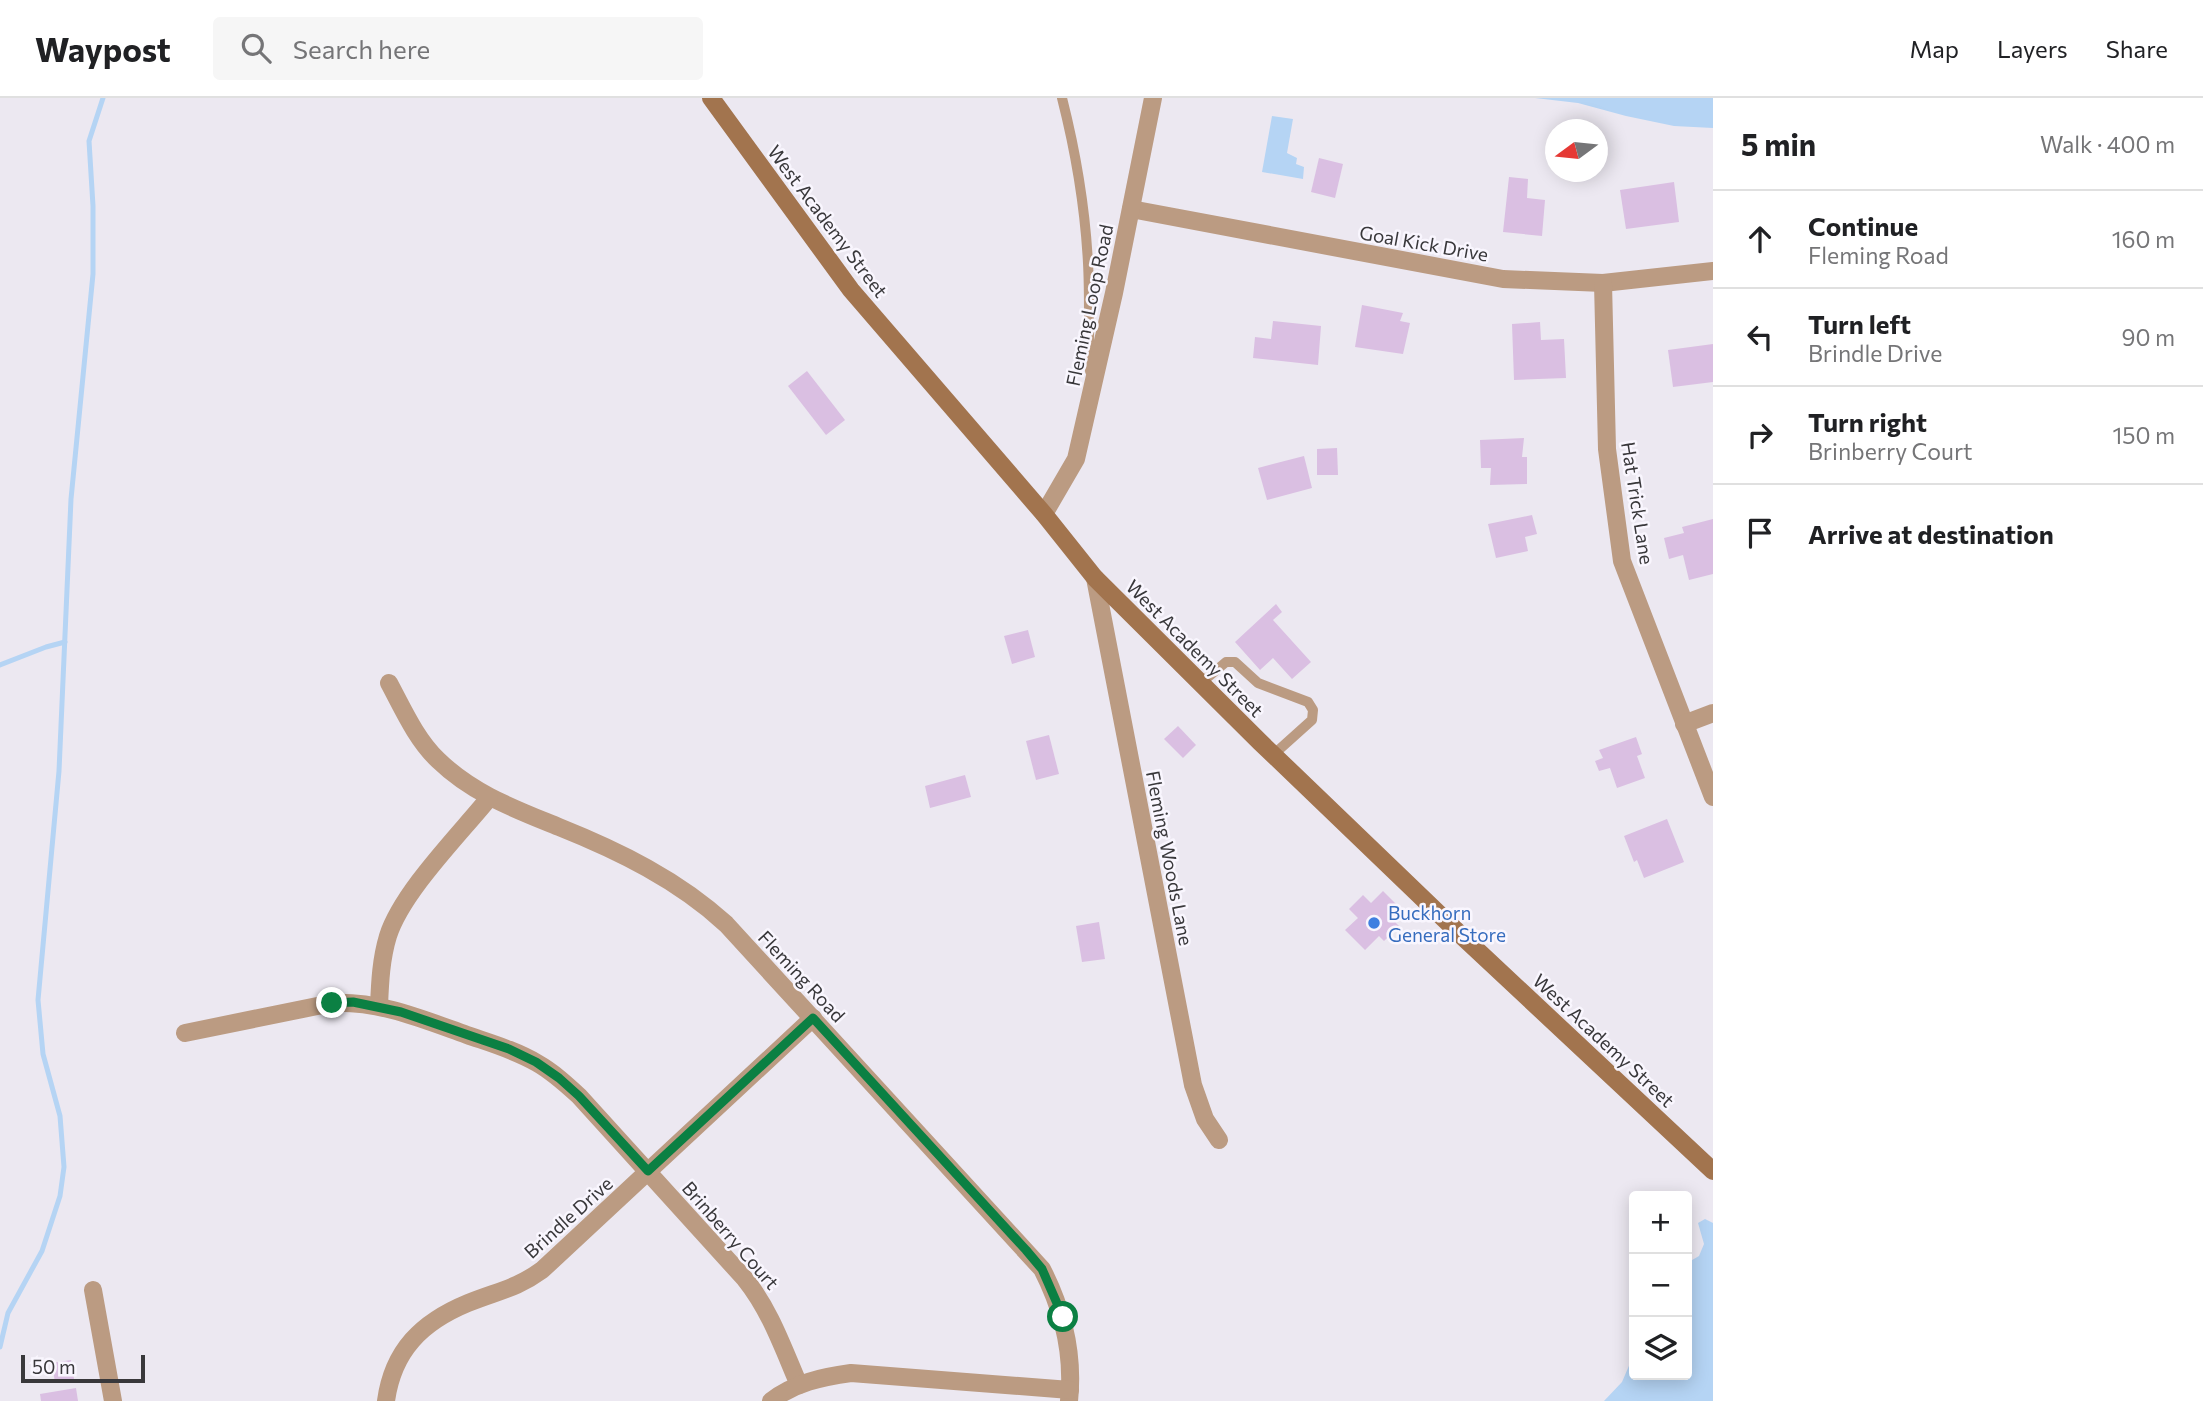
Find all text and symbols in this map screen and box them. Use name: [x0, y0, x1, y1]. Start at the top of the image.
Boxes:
search box: [213, 17, 703, 80]
text: Waypost: [35, 28, 171, 69]
icon: search: [237, 29, 275, 67]
text: Search here: [293, 33, 430, 64]
text: Map: [1910, 34, 1959, 63]
text: Layers: [1997, 34, 2068, 63]
text: Share: [2106, 34, 2168, 63]
north arrow: [1545, 119, 1608, 182]
text: 5 min: [1741, 125, 1816, 162]
text: Walk · 400 m: [2040, 130, 2175, 158]
street label: West Academy Street: [763, 140, 893, 302]
text: Continue: [1808, 210, 1918, 241]
street label: Goal Kick Drive: [1358, 220, 1490, 266]
icon: ahead: [1741, 220, 1779, 258]
street label: Fleming Loop Road: [1061, 222, 1117, 388]
text: 160 m: [2112, 225, 2175, 253]
text: Fleming Road: [1808, 241, 1949, 269]
text: Turn left: [1808, 308, 1911, 339]
icon: left: [1741, 318, 1779, 356]
text: 90 m: [2122, 323, 2175, 351]
text: Brindle Drive: [1808, 339, 1942, 367]
text: Turn right: [1808, 406, 1927, 437]
icon: right: [1741, 416, 1779, 454]
text: 150 m: [2112, 421, 2175, 449]
text: Brinberry Court: [1808, 437, 1973, 465]
street label: Hat Trick Lane: [1617, 440, 1659, 566]
icon: arrive: [1741, 514, 1779, 552]
text: Arrive at destination: [1808, 518, 2054, 549]
street label: West Academy Street: [1122, 575, 1269, 722]
street label: Fleming Woods Lane: [1142, 769, 1198, 947]
place label: Buckhorn General Store: [1388, 901, 1506, 946]
marker: Buckhorn General Store: [1366, 915, 1382, 931]
street label: Fleming Road: [754, 926, 850, 1026]
street label: West Academy Street: [1529, 969, 1680, 1112]
route end: [316, 987, 347, 1018]
street label: Brindle Drive: [519, 1171, 617, 1263]
street label: Brinberry Court: [678, 1176, 784, 1294]
map controls: [1629, 1191, 1692, 1380]
button: +: [1629, 1191, 1692, 1254]
button: −: [1629, 1254, 1692, 1317]
route start: [1047, 1301, 1078, 1332]
button: layers: [1629, 1317, 1692, 1380]
scale bar: [21, 1352, 145, 1384]
text: 50 m: [32, 1355, 76, 1378]

